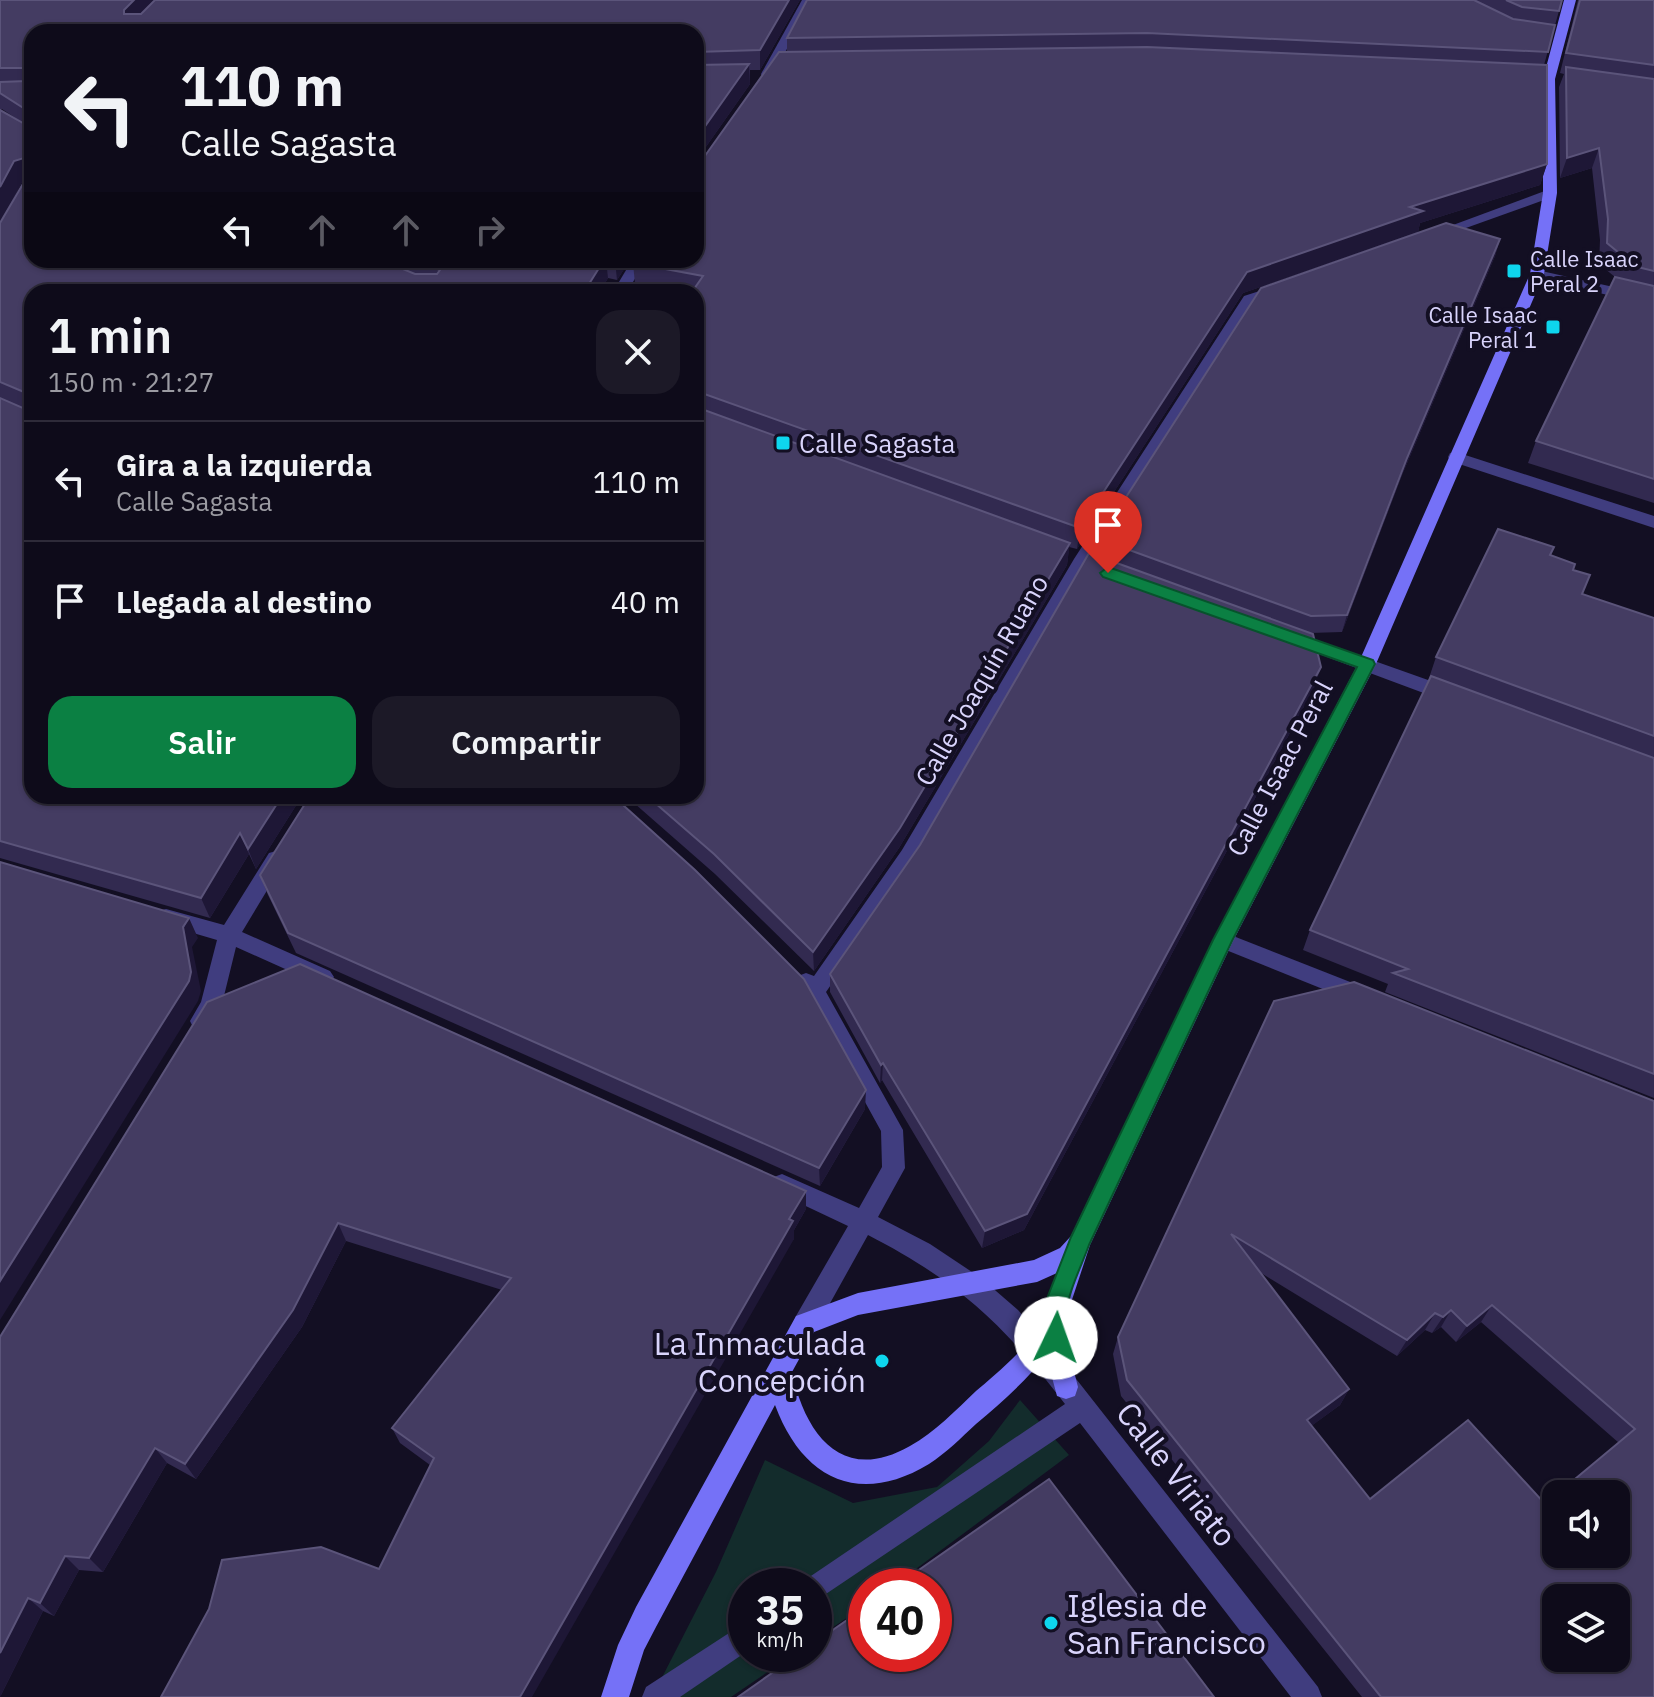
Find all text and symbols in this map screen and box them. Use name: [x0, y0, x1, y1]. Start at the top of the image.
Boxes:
text: 110 m: [180, 49, 344, 121]
icon: left: [48, 56, 152, 160]
text: Calle Sagasta: [180, 119, 397, 166]
icon: left: [216, 208, 260, 252]
icon: ahead: [300, 208, 344, 252]
icon: ahead: [384, 208, 428, 252]
icon: right: [468, 208, 512, 252]
place label: Calle Isaac Peral 2: [1530, 244, 1639, 298]
marker: Calle Isaac Peral 2: [1505, 262, 1523, 280]
place label: Calle Isaac Peral 1: [1428, 300, 1537, 354]
text: 1 min: [48, 304, 172, 366]
button: close: [596, 310, 680, 394]
marker: Calle Isaac Peral 1: [1544, 318, 1562, 336]
text: 150 m · 21:27: [48, 365, 214, 399]
place label: Calle Sagasta: [799, 426, 956, 460]
marker: Calle Sagasta: [774, 434, 792, 452]
text: Gira a la izquierda: [116, 445, 372, 484]
icon: left: [48, 459, 92, 503]
text: 110 m: [593, 462, 680, 501]
text: Calle Sagasta: [116, 484, 272, 518]
pin: [1074, 491, 1142, 573]
icon: arrive: [1086, 503, 1130, 547]
street label: Calle Joaquín Ruano: [907, 568, 1055, 792]
icon: arrive: [48, 579, 92, 623]
text: Llegada al destino: [116, 582, 372, 621]
text: 40 m: [611, 582, 680, 621]
street label: Calle Isaac Peral: [1218, 674, 1340, 862]
button: Salir: [48, 696, 356, 788]
button: Compartir: [372, 696, 680, 788]
position arrow: [1014, 1296, 1098, 1380]
place label: La Inmaculada Concepción: [654, 1322, 866, 1401]
marker: La Inmaculada Concepción: [873, 1352, 891, 1370]
street label: Calle Viriato: [1107, 1393, 1247, 1555]
map controls: [1542, 1480, 1630, 1672]
button: sound: [1542, 1480, 1630, 1568]
speed limit sign: 40: [848, 1568, 952, 1672]
text: 35: [756, 1584, 804, 1636]
place label: Iglesia de San Francisco: [1067, 1584, 1266, 1663]
button: layers: [1542, 1584, 1630, 1672]
marker: Iglesia de San Francisco: [1042, 1614, 1060, 1632]
text: km/h: [756, 1626, 804, 1653]

